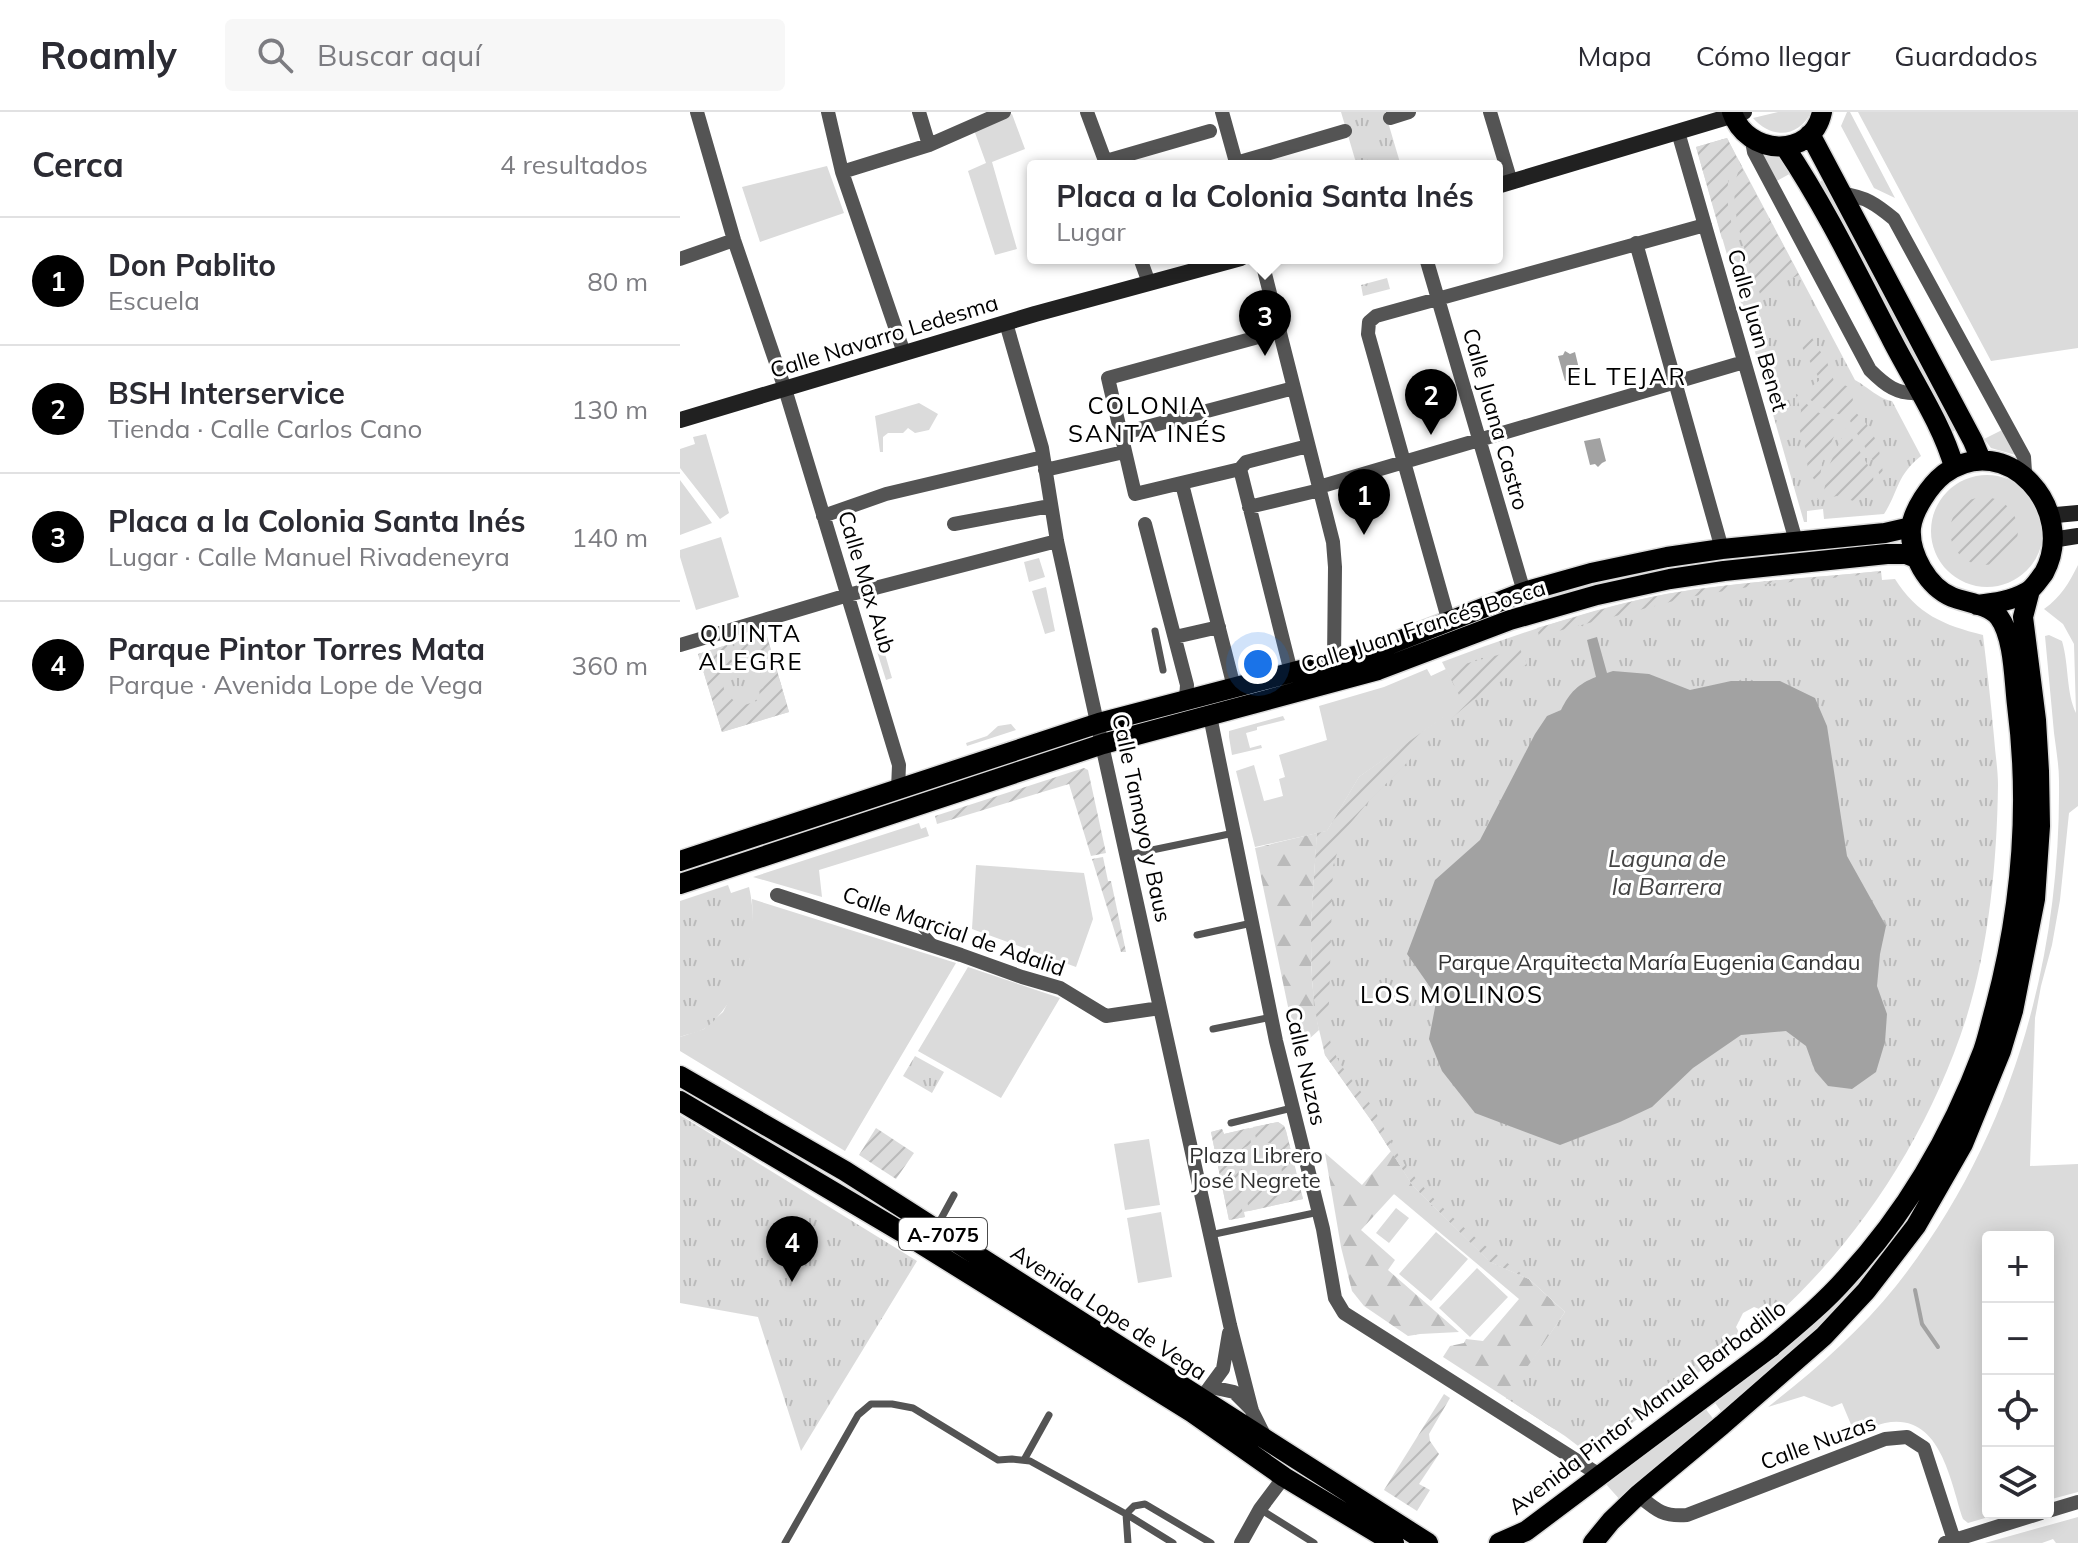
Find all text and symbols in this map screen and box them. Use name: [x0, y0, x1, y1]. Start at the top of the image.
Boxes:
search box: [225, 19, 785, 91]
text: Roamly: [40, 31, 177, 79]
icon: search: [253, 33, 297, 77]
text: Buscar aquí: [317, 36, 481, 74]
text: Mapa: [1577, 38, 1652, 73]
text: Cómo llegar: [1696, 38, 1850, 73]
text: Guardados: [1894, 38, 2038, 73]
text: Cerca: [32, 143, 124, 186]
text: 4 resultados: [500, 148, 648, 181]
popup: [1027, 160, 1503, 264]
text: Placa a la Colonia Santa Inés: [1056, 177, 1474, 215]
text: Lugar: [1056, 215, 1126, 248]
text: Don Pablito: [108, 246, 276, 284]
street label: Calle Juan Benet: [1721, 246, 1795, 415]
text: 1: [50, 265, 66, 298]
text: 80 m: [587, 265, 648, 298]
text: Escuela: [108, 284, 200, 317]
street label: Calle Navarro Ledesma: [767, 288, 1001, 384]
pin: 3: [1239, 290, 1291, 356]
street label: Calle Juana Castro: [1457, 325, 1535, 513]
district label: EL TEJAR: [1567, 361, 1687, 391]
pin: 2: [1405, 369, 1457, 435]
text: BSH Interservice: [108, 374, 345, 412]
district label: COLONIA SANTA INÉS: [1068, 390, 1228, 448]
text: 2: [50, 393, 66, 426]
text: 130 m: [572, 393, 648, 426]
text: Tienda · Calle Carlos Cano: [108, 412, 422, 445]
pin: 1: [1338, 469, 1390, 535]
text: Placa a la Colonia Santa Inés: [108, 502, 526, 540]
street label: Calle Max Aub: [832, 507, 902, 657]
text: 3: [50, 521, 66, 554]
text: 140 m: [572, 521, 648, 554]
text: Lugar · Calle Manuel Rivadeneyra: [108, 540, 510, 573]
street label: Calle Juan Francés Bosca: [1297, 573, 1549, 679]
district label: QUINTA ALEGRE: [698, 618, 804, 676]
text: Parque Pintor Torres Mata: [108, 630, 485, 668]
your location: [1238, 644, 1278, 684]
text: 4: [50, 649, 66, 682]
text: 360 m: [572, 649, 648, 682]
text: Parque · Avenida Lope de Vega: [108, 668, 483, 701]
street label: Calle Tamayo y Baus: [1106, 711, 1178, 925]
water label: Laguna de la Barrera: [1608, 843, 1726, 901]
street label: Calle Marcial de Adalid: [839, 880, 1069, 982]
park label: Parque Arquitecta María Eugenia Candau: [1438, 948, 1860, 976]
district label: LOS MOLINOS: [1360, 979, 1544, 1009]
street label: Calle Nuzas: [1279, 1004, 1333, 1128]
park label: Plaza Librero José Negrete: [1189, 1141, 1323, 1194]
pin: 4: [766, 1216, 818, 1282]
road number: A-7075: [899, 1218, 987, 1250]
map controls: [1982, 1231, 2054, 1519]
button: +: [1982, 1231, 2054, 1303]
street label: Avenida Lope de Vega: [1006, 1238, 1212, 1386]
street label: Avenida Pintor Manuel Barbadillo: [1503, 1293, 1791, 1521]
button: −: [1982, 1303, 2054, 1375]
button: locate: [1982, 1375, 2054, 1447]
street label: Calle Nuzas: [1757, 1408, 1879, 1476]
button: layers: [1982, 1447, 2054, 1519]

